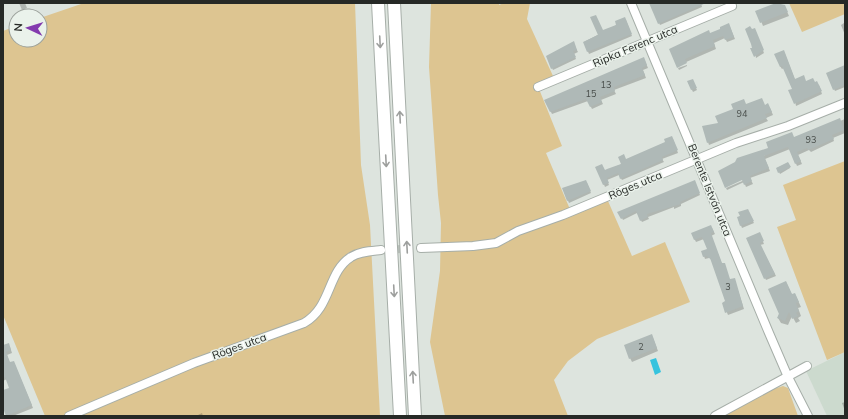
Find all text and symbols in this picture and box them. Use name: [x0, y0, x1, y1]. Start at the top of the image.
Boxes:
north arrow: [8, 8, 48, 48]
street label: Ripka Ferenc utca: [591, 22, 679, 70]
text: N: [11, 23, 25, 32]
one-way arrow: [377, 35, 384, 48]
house number: 13: [601, 79, 611, 90]
house number: 15: [586, 88, 597, 99]
house number: 94: [737, 108, 748, 119]
one-way arrow: [396, 111, 403, 124]
house number: 93: [806, 134, 816, 145]
street label: Berente István utca: [685, 142, 735, 238]
one-way arrow: [383, 154, 390, 167]
street label: Röges utca: [606, 167, 664, 203]
one-way arrow: [403, 241, 410, 254]
house number: 3: [725, 281, 731, 292]
one-way arrow: [390, 284, 397, 297]
street label: Röges utca: [210, 330, 268, 362]
house number: 2: [638, 341, 644, 352]
one-way arrow: [410, 371, 417, 384]

